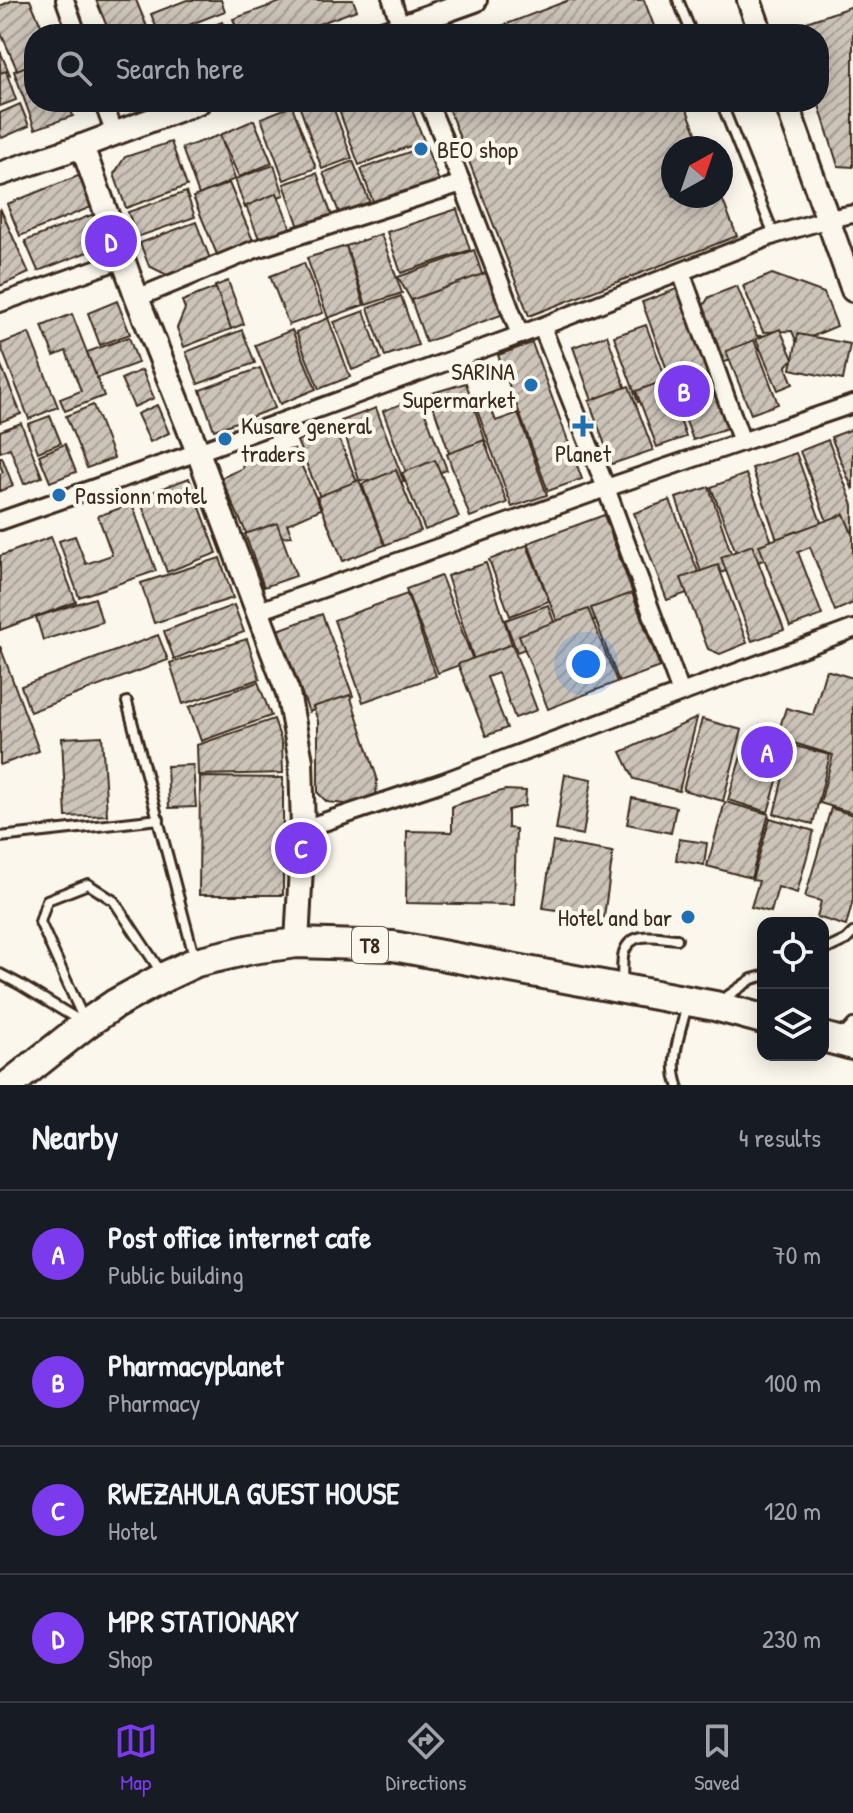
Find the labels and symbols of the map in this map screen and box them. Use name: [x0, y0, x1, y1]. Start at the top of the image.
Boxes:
place label: BEO shop: [437, 133, 518, 165]
north arrow: [661, 136, 733, 208]
marker: BEO shop: [412, 140, 430, 158]
pin: D: [85, 211, 137, 271]
place label: SARINA Supermarket: [403, 355, 516, 415]
pin: B: [658, 361, 710, 421]
marker: SARINA Supermarket: [522, 376, 540, 394]
place label: Kusare general traders: [241, 409, 372, 469]
marker: Planet: [574, 417, 592, 435]
marker: Kusare general traders: [216, 430, 234, 448]
place label: Planet: [555, 437, 612, 469]
place label: Passionn motel: [75, 479, 207, 511]
marker: Passionn motel: [50, 486, 68, 504]
your location: [566, 644, 606, 684]
pin: A: [741, 722, 793, 782]
pin: C: [275, 818, 327, 878]
place label: Hotel and bar: [558, 901, 672, 933]
marker: Hotel and bar: [679, 908, 697, 926]
road number: T8: [352, 927, 388, 963]

